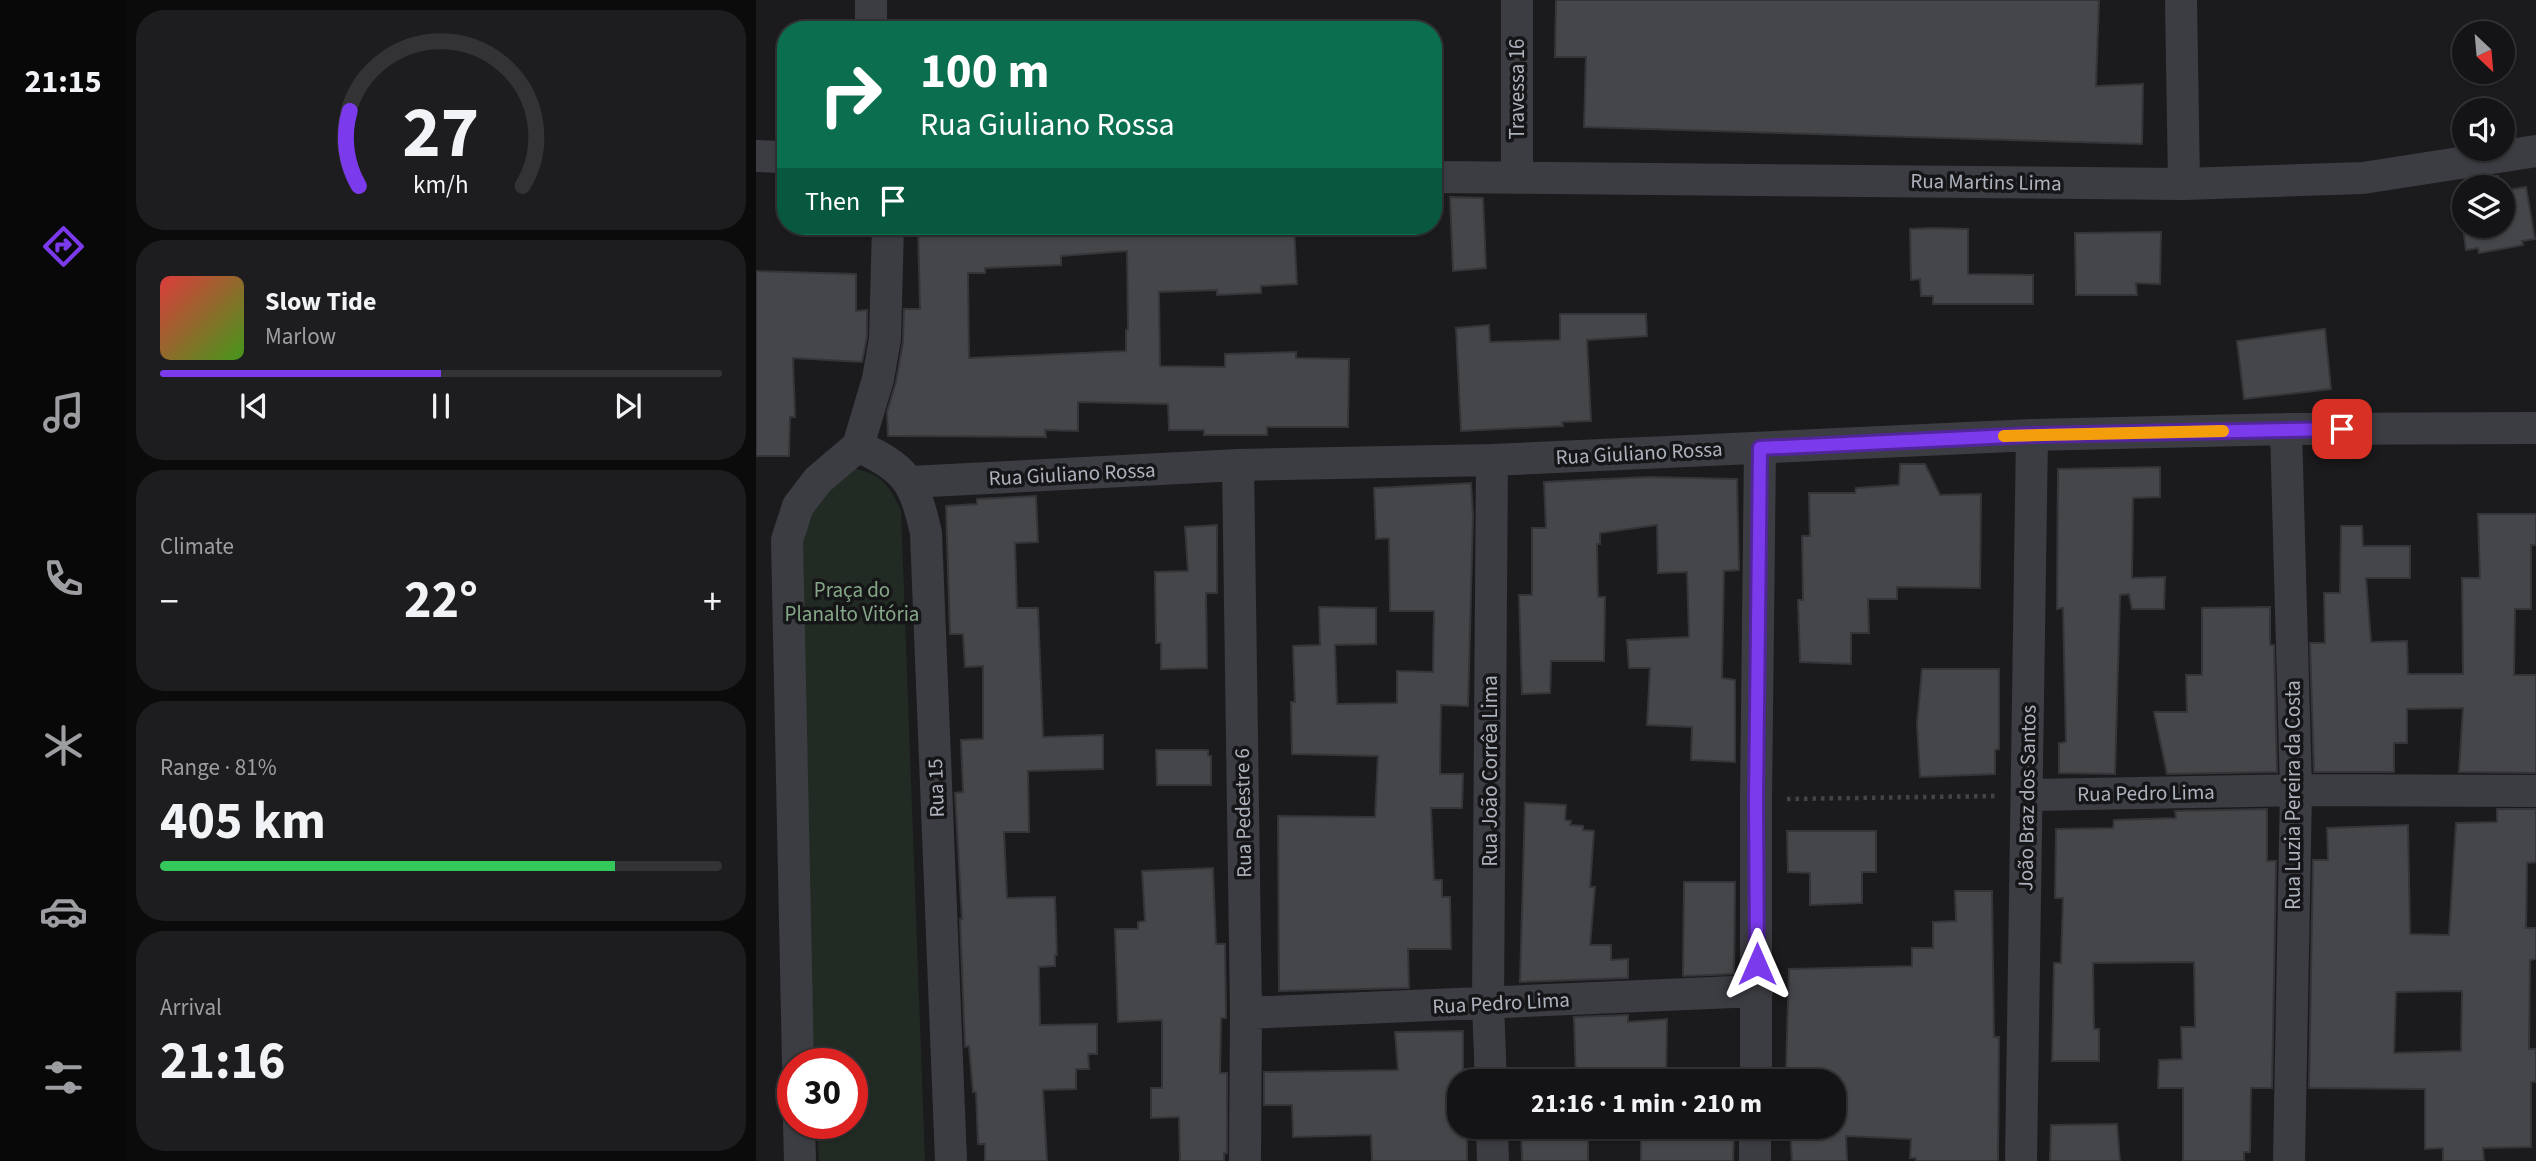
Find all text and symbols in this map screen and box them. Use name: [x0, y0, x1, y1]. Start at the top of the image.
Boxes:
north arrow: [2452, 21, 2515, 84]
map controls: [2452, 21, 2515, 238]
text: 100 m: [920, 37, 1049, 107]
street label: Travessa 16: [1502, 38, 1532, 140]
icon: right: [805, 49, 896, 140]
text: 21:15: [24, 59, 102, 105]
text: 27: [403, 81, 479, 185]
button: sound: [2452, 98, 2515, 161]
text: Rua Giuliano Rossa: [920, 102, 1175, 148]
street label: Rua Martins Lima: [1910, 166, 2062, 198]
text: km/h: [413, 167, 469, 203]
button: layers: [2452, 175, 2515, 238]
icon: arrive: [874, 182, 912, 220]
text: Then: [805, 183, 860, 220]
icon: directions: [39, 222, 88, 271]
text: Slow Tide: [265, 283, 376, 320]
text: Marlow: [265, 320, 336, 353]
icon: previous: [235, 387, 273, 425]
icon: pause: [422, 387, 460, 425]
icon: next: [609, 387, 647, 425]
icon: music: [39, 388, 88, 437]
pin: [2312, 399, 2372, 459]
icon: arrive: [2323, 410, 2361, 448]
street label: Rua Giuliano Rossa: [1555, 434, 1723, 472]
street label: Rua Giuliano Rossa: [988, 455, 1156, 493]
text: Climate: [160, 530, 234, 563]
icon: phone: [39, 554, 88, 603]
text: 22°: [404, 564, 478, 638]
text: −: [160, 575, 179, 629]
text: +: [703, 575, 722, 629]
park label: Praça do Planalto Vitória: [785, 575, 919, 629]
street label: Rua João Corrêa Lima: [1475, 675, 1505, 867]
street label: Rua Luzia Pereira da Costa: [2278, 680, 2308, 910]
street label: João Braz dos Santos: [2010, 704, 2044, 891]
icon: climate: [39, 721, 88, 770]
street label: Rua Pedestre 6: [1227, 748, 1259, 878]
text: Range · 81%: [160, 751, 277, 784]
street label: Rua 15: [920, 758, 952, 818]
street label: Rua Pedro Lima: [2077, 777, 2215, 809]
text: 405 km: [160, 785, 326, 859]
icon: car: [39, 887, 88, 936]
position arrow: [1720, 927, 1794, 1001]
street label: Rua Pedro Lima: [1431, 984, 1571, 1022]
text: Arrival: [160, 991, 222, 1024]
text: 21:16: [160, 1025, 285, 1099]
speed limit sign: 30: [777, 1048, 868, 1139]
icon: filters: [39, 1053, 88, 1102]
text: 21:16 · 1 min · 210 m: [1531, 1085, 1762, 1122]

